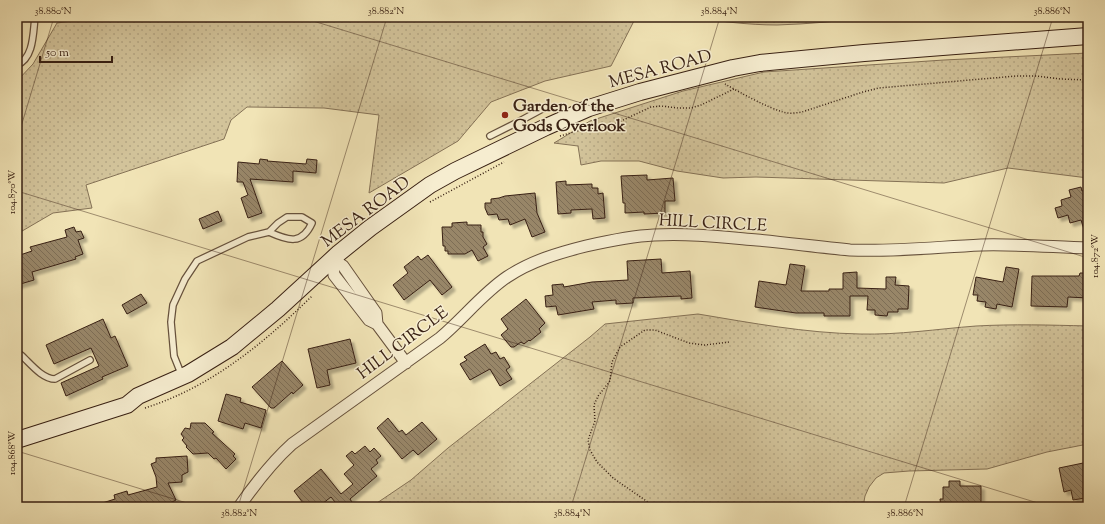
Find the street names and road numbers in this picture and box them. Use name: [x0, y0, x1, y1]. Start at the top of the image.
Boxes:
street label: MESA ROAD: [606, 45, 715, 95]
street label: MESA ROAD: [317, 171, 416, 254]
street label: HILL CIRCLE: [658, 209, 768, 239]
street label: HILL CIRCLE: [353, 301, 454, 386]

